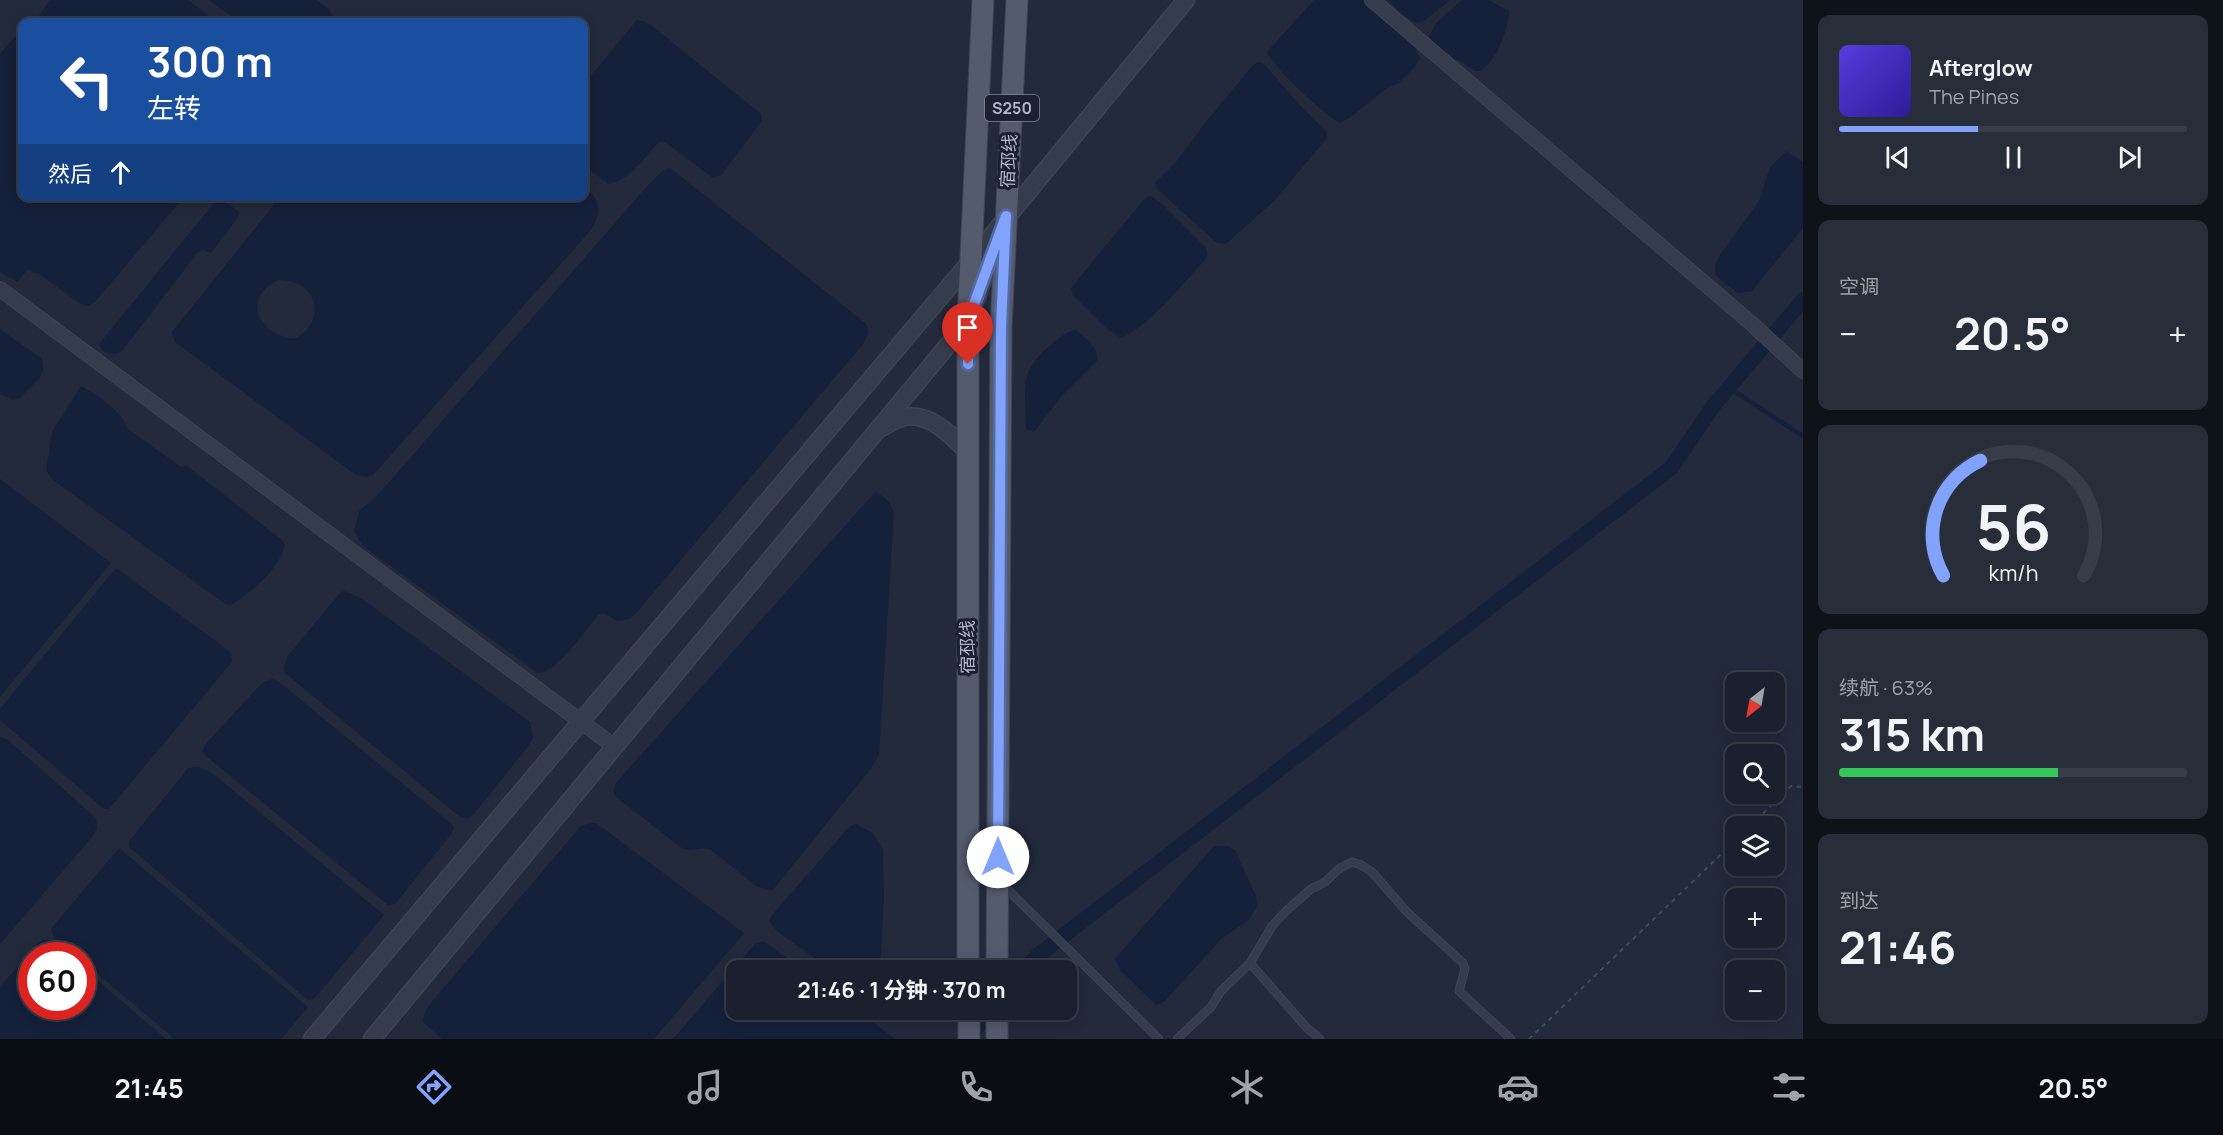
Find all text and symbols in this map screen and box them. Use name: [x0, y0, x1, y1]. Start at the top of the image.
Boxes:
text: 300 m: [147, 32, 273, 90]
icon: left: [48, 42, 126, 120]
text: Afterglow: [1929, 53, 2033, 83]
text: The Pines: [1929, 83, 2019, 110]
text: 左转: [147, 89, 201, 126]
road number: S250: [985, 95, 1039, 121]
street label: 宿邳线: [995, 133, 1021, 189]
icon: previous: [1881, 141, 1914, 174]
icon: pause: [1997, 141, 2030, 174]
icon: next: [2113, 141, 2146, 174]
icon: ahead: [104, 156, 137, 189]
text: 然后: [48, 159, 92, 189]
text: 空调: [1839, 273, 1879, 300]
pin: [942, 302, 993, 364]
text: 20.5°: [1954, 302, 2071, 364]
icon: arrive: [951, 311, 984, 344]
text: −: [1839, 311, 1857, 356]
text: +: [2168, 311, 2187, 356]
text: 56: [1975, 484, 2051, 570]
text: km/h: [1988, 559, 2038, 588]
street label: 宿邳线: [955, 620, 979, 674]
north arrow: [1725, 672, 1785, 732]
map controls: [1725, 672, 1785, 1020]
text: 续航 · 63%: [1839, 674, 1933, 701]
text: 315 km: [1839, 703, 1985, 765]
button: search: [1725, 744, 1785, 804]
button: layers: [1725, 816, 1785, 876]
position arrow: [966, 825, 1030, 889]
text: 到达: [1839, 887, 1879, 914]
button: +: [1725, 888, 1785, 948]
text: 21:46: [1839, 916, 1956, 978]
speed limit sign: 60: [18, 942, 96, 1020]
button: −: [1725, 960, 1785, 1020]
text: 21:46 · 1 分钟 · 370 m: [798, 975, 1005, 1005]
icon: directions: [413, 1066, 455, 1108]
icon: music: [684, 1066, 726, 1108]
icon: phone: [955, 1066, 997, 1108]
icon: climate: [1226, 1066, 1268, 1108]
icon: car: [1497, 1066, 1539, 1108]
icon: filters: [1768, 1066, 1810, 1108]
text: 21:45: [114, 1069, 184, 1106]
text: 20.5°: [2038, 1069, 2108, 1106]

